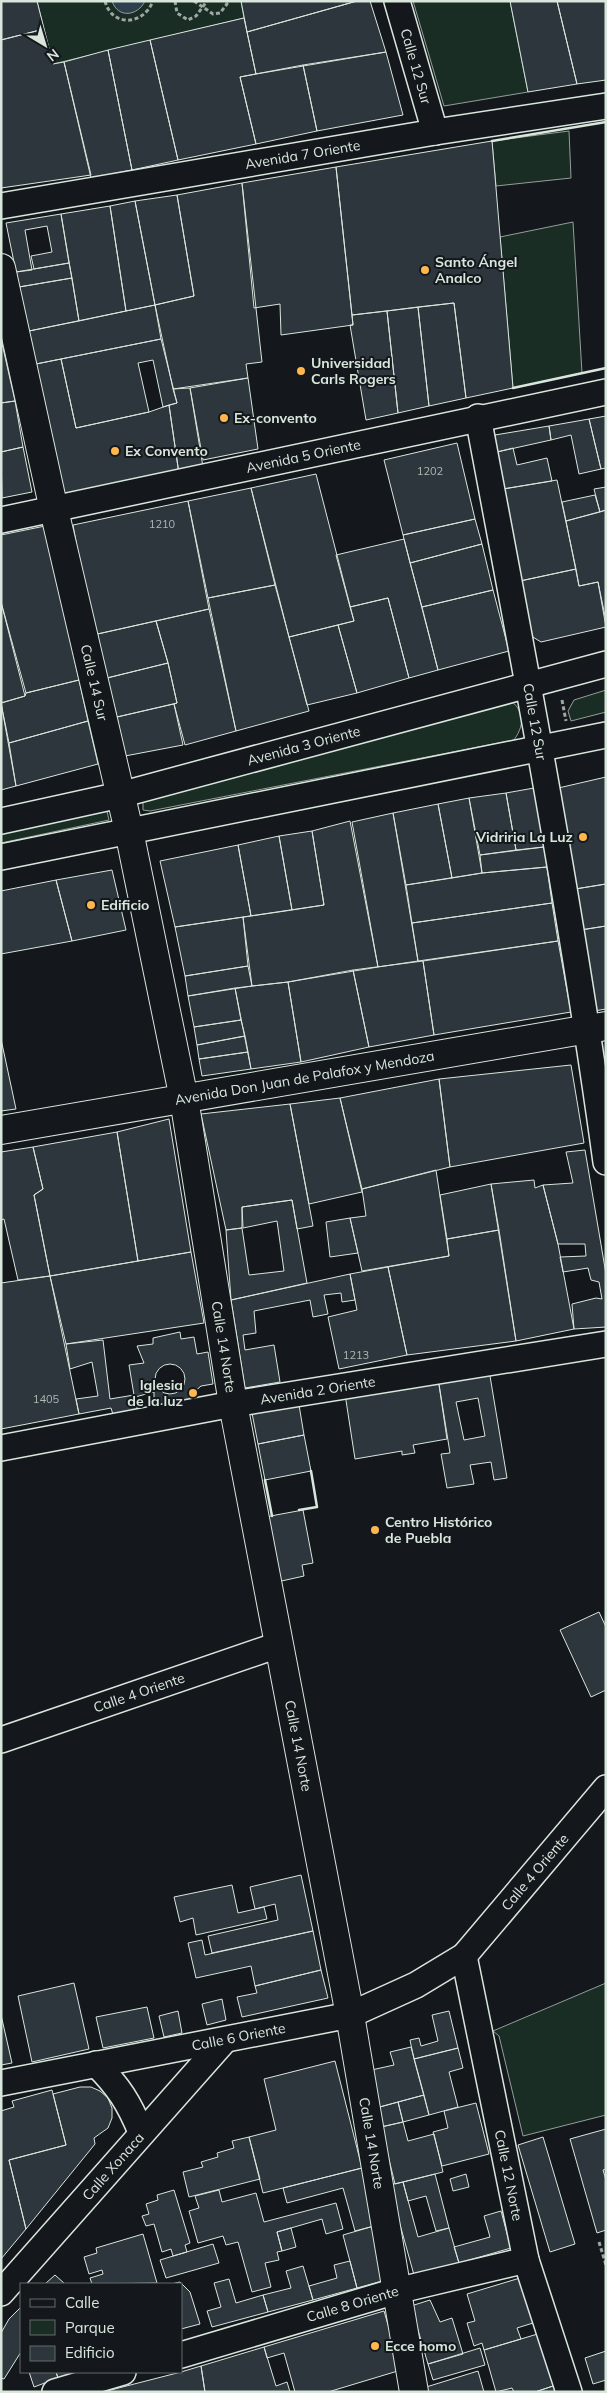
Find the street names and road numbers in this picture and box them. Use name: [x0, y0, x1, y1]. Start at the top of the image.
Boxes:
street label: Calle 12 Sur: [396, 26, 436, 107]
street label: Avenida 7 Oriente: [244, 136, 362, 173]
street label: Avenida 5 Oriente: [244, 435, 362, 477]
street label: Calle 14 Sur: [77, 643, 112, 724]
street label: Calle 12 Sur: [519, 682, 551, 763]
street label: Avenida 3 Oriente: [245, 722, 362, 769]
street label: Avenida Don Juan de Palafox y Mendoza: [173, 1047, 436, 1109]
street label: Calle 14 Norte: [208, 1300, 240, 1394]
street label: Avenida 2 Oriente: [259, 1372, 377, 1409]
street label: Calle 4 Oriente: [91, 1669, 187, 1717]
street label: Calle 14 Norte: [281, 1699, 316, 1793]
street label: Calle 4 Oriente: [497, 1830, 573, 1914]
street label: Calle 6 Oriente: [190, 2019, 287, 2055]
street label: Calle 14 Norte: [355, 2096, 388, 2190]
street label: Calle 12 Norte: [491, 2128, 527, 2223]
street label: Calle Xonaca: [78, 2129, 148, 2204]
street label: Calle 8 Oriente: [304, 2282, 401, 2326]

